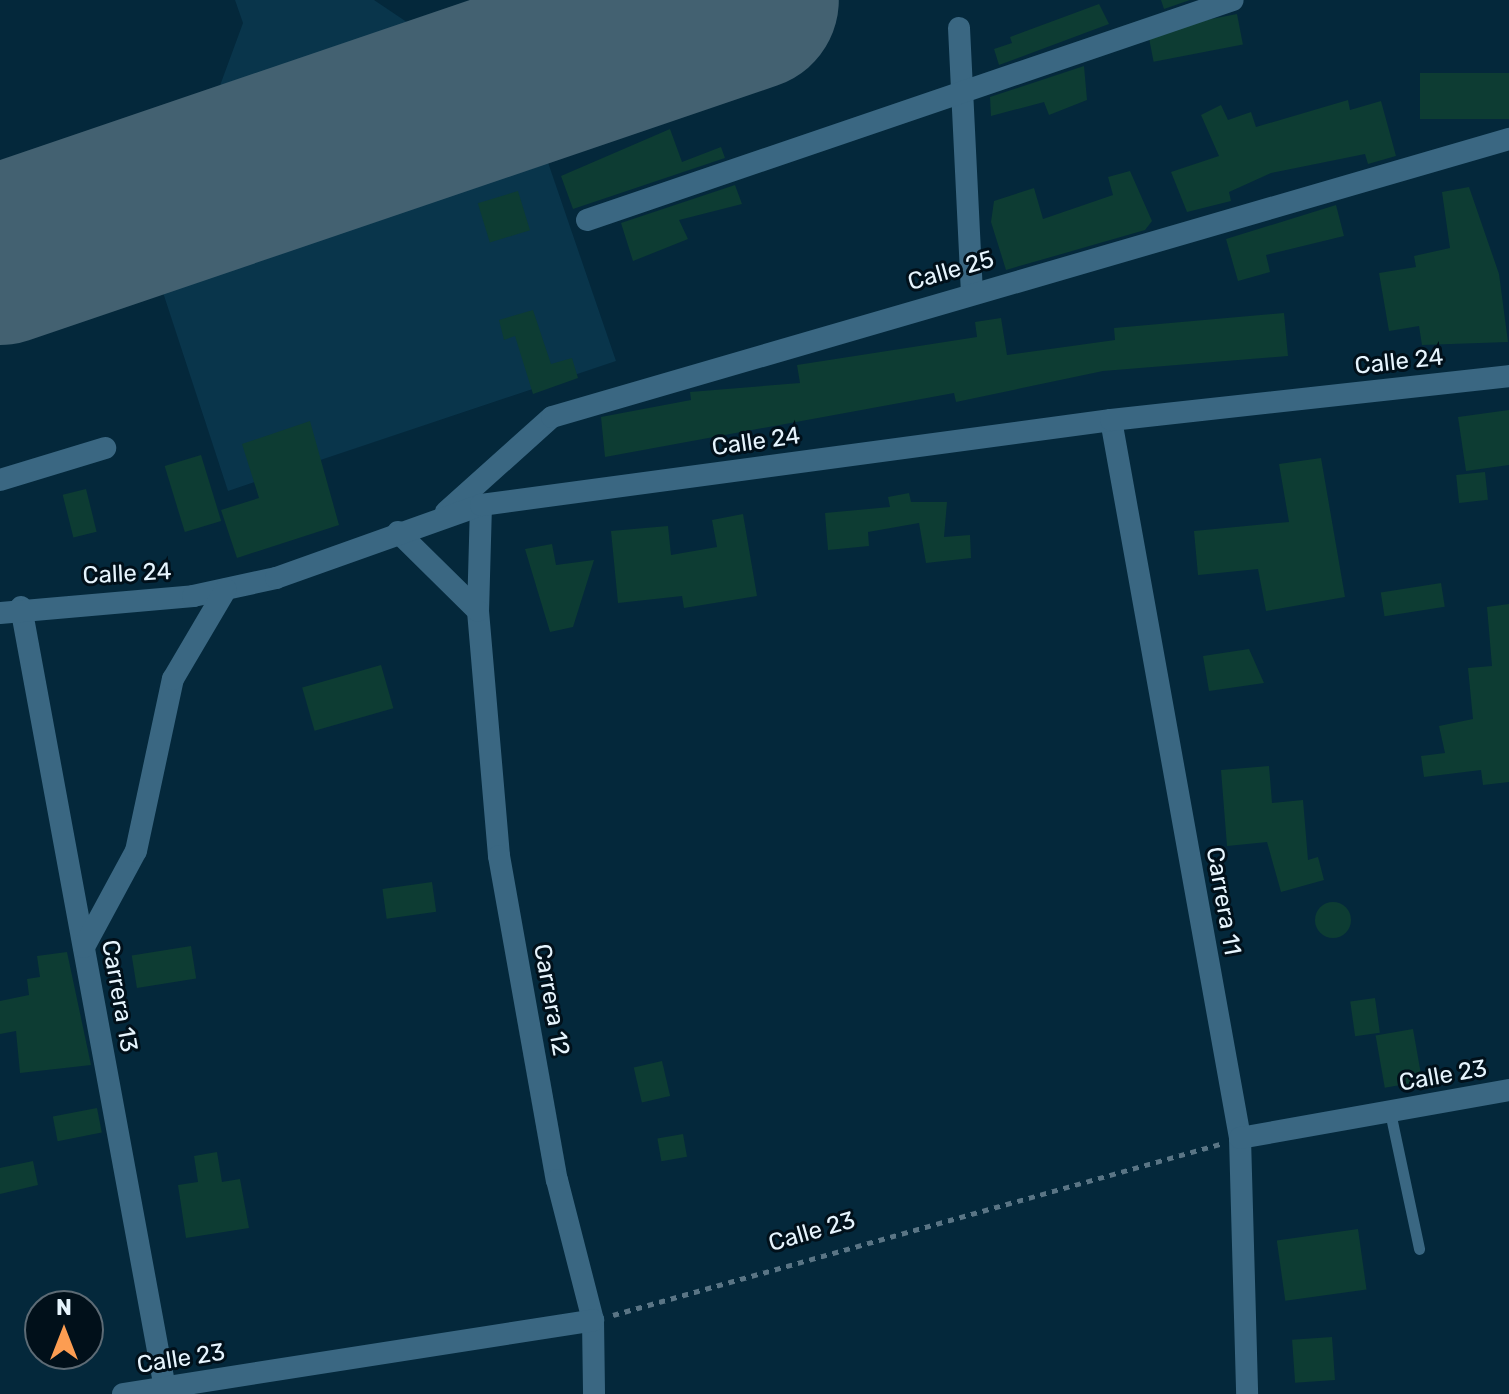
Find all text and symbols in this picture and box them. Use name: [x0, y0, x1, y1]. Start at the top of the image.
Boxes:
street label: Calle 25: [904, 245, 998, 297]
street label: Calle 24: [1353, 343, 1445, 381]
street label: Calle 24: [710, 422, 802, 462]
street label: Calle 24: [82, 557, 172, 591]
street label: Carrera 11: [1199, 845, 1247, 957]
street label: Carrera 13: [95, 938, 143, 1054]
street label: Carrera 12: [527, 942, 575, 1058]
street label: Calle 23: [1397, 1054, 1489, 1098]
street label: Calle 23: [765, 1206, 859, 1258]
north arrow: [24, 1290, 104, 1370]
text: N: [56, 1294, 72, 1321]
street label: Calle 23: [135, 1338, 227, 1380]

